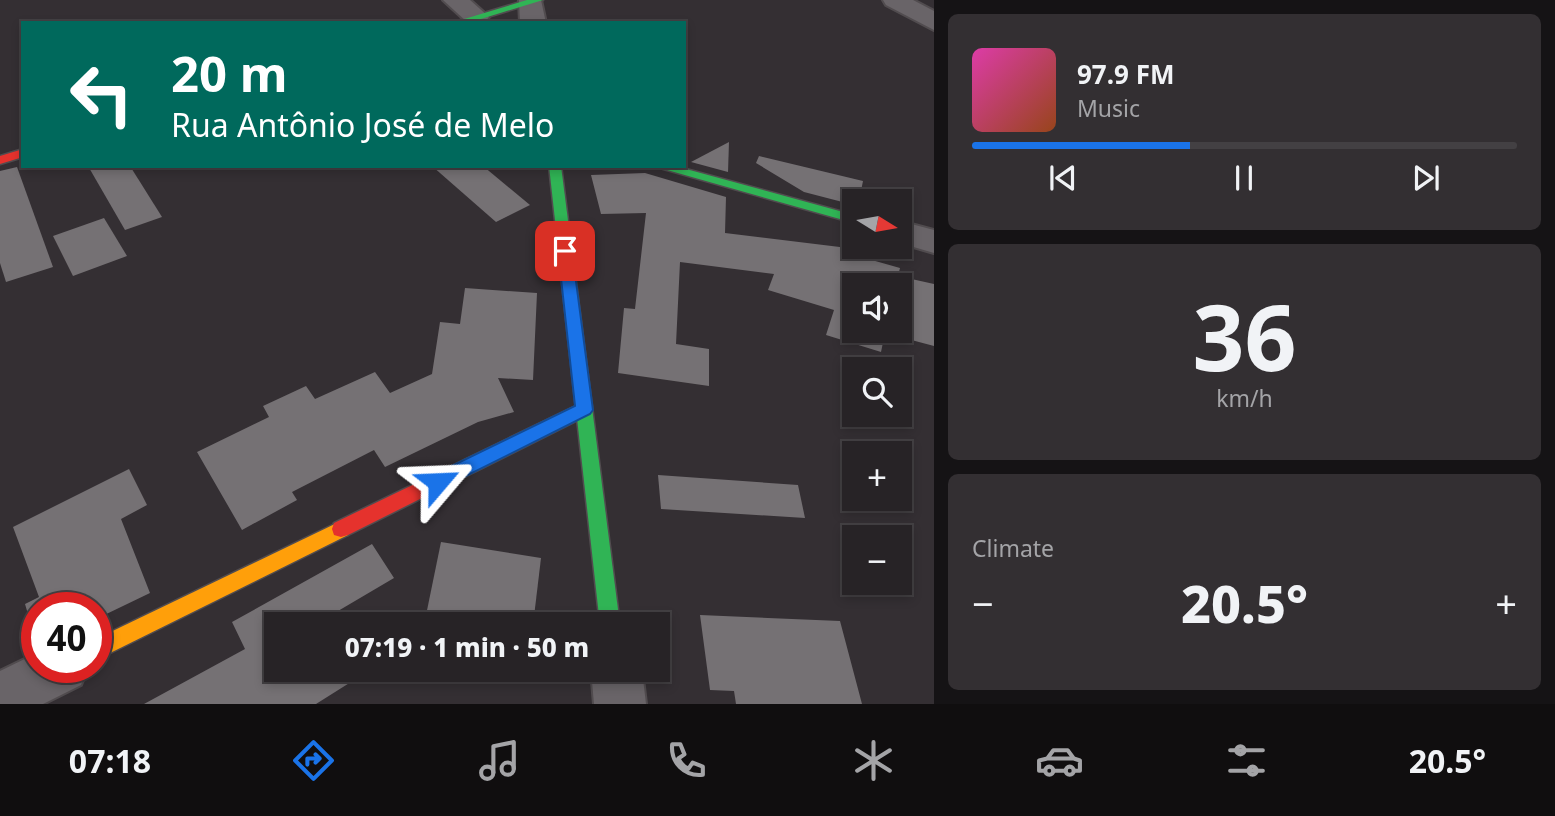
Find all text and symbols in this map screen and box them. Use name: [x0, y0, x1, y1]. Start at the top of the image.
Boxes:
text: 20 m: [171, 40, 288, 106]
icon: left: [56, 49, 147, 140]
text: 97.9 FM: [1077, 56, 1174, 92]
text: Music: [1077, 92, 1140, 124]
text: Rua Antônio José de Melo: [171, 103, 554, 146]
icon: previous: [1044, 159, 1082, 197]
icon: pause: [1225, 159, 1263, 197]
icon: next: [1407, 159, 1445, 197]
north arrow: [842, 189, 912, 259]
map controls: [842, 189, 912, 595]
pin: [535, 221, 595, 281]
icon: arrive: [546, 232, 584, 270]
button: sound: [842, 273, 912, 343]
text: 36: [1192, 274, 1297, 398]
button: search: [842, 357, 912, 427]
text: km/h: [1216, 382, 1273, 414]
button: +: [842, 441, 912, 511]
position arrow: [401, 445, 475, 519]
button: −: [842, 525, 912, 595]
text: Climate: [972, 532, 1054, 564]
text: 20.5°: [1181, 567, 1308, 638]
text: −: [972, 577, 994, 629]
text: +: [1495, 577, 1517, 629]
speed limit sign: 40: [21, 592, 112, 683]
text: 07:19 · 1 min · 50 m: [345, 629, 589, 665]
icon: directions: [289, 736, 338, 785]
icon: music: [475, 736, 524, 785]
icon: phone: [662, 736, 711, 785]
icon: climate: [849, 736, 898, 785]
icon: car: [1035, 736, 1084, 785]
icon: filters: [1222, 736, 1271, 785]
text: 07:18: [69, 739, 151, 782]
text: 20.5°: [1409, 739, 1486, 782]

